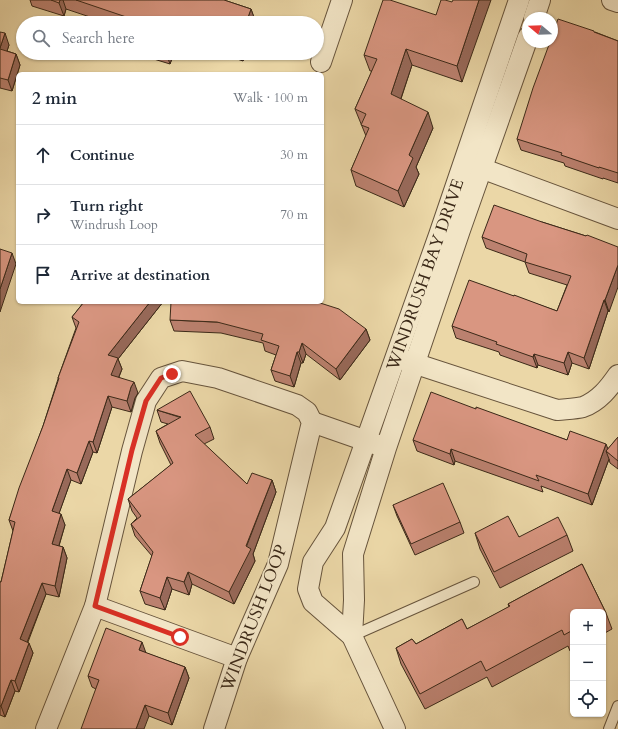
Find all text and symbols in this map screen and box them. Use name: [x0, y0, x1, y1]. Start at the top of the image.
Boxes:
north arrow: [522, 12, 558, 48]
search box: [16, 16, 324, 60]
icon: search: [30, 27, 52, 49]
text: Search here: [62, 28, 135, 48]
text: 2 min: [32, 87, 77, 110]
text: Walk · 100 m: [233, 89, 308, 107]
icon: ahead: [32, 144, 54, 166]
text: Continue: [70, 145, 135, 165]
text: 30 m: [280, 146, 308, 164]
street label: WINDRUSH BAY DRIVE: [380, 176, 469, 374]
text: Turn right: [70, 196, 143, 216]
icon: right: [32, 204, 54, 226]
text: 70 m: [280, 206, 308, 224]
text: Windrush Loop: [70, 216, 158, 234]
icon: arrive: [32, 264, 54, 286]
text: Arrive at destination: [70, 265, 210, 285]
route end: [163, 365, 181, 383]
street label: WINDRUSH LOOP: [215, 541, 293, 696]
map controls: [570, 609, 606, 717]
button: +: [570, 609, 606, 645]
route start: [171, 628, 189, 646]
button: −: [570, 645, 606, 681]
button: locate: [570, 681, 606, 717]

